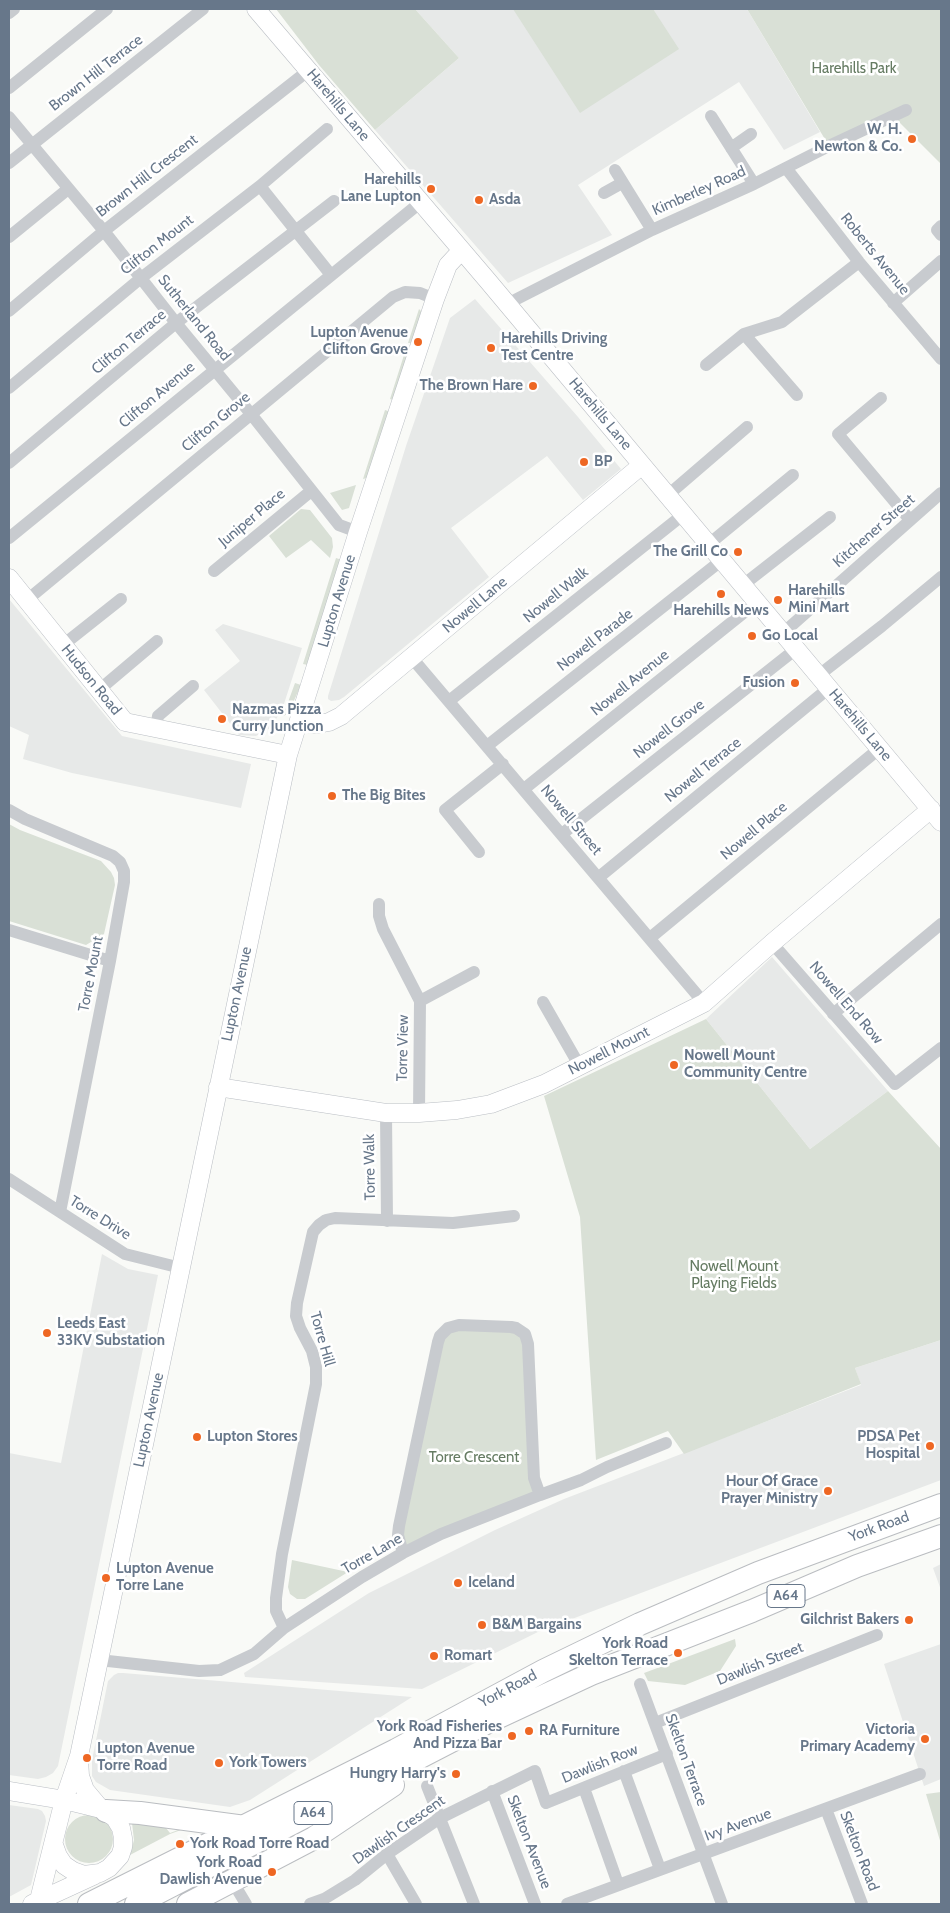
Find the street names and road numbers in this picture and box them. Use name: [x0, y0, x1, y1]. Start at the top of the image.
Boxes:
street label: Brown Hill Terrace: [46, 31, 146, 115]
street label: Harehills Lane: [303, 65, 373, 145]
street label: Brown Hill Crescent: [93, 131, 201, 221]
street label: Kimberley Road: [649, 162, 749, 220]
street label: Roberts Avenue: [837, 209, 913, 299]
street label: Clifton Mount: [117, 211, 197, 279]
street label: Sutherland Road: [154, 271, 234, 365]
street label: Clifton Terrace: [88, 306, 170, 378]
street label: Clifton Avenue: [115, 358, 199, 432]
street label: Harehills Lane: [565, 374, 635, 454]
street label: Clifton Grove: [178, 388, 254, 456]
street label: Juniper Place: [215, 485, 289, 551]
street label: Kitchener Street: [829, 491, 919, 571]
street label: Lupton Avenue: [314, 552, 360, 650]
street label: Nowell Walk: [520, 563, 592, 627]
street label: Nowell Lane: [439, 573, 511, 637]
street label: Nowell Parade: [554, 605, 636, 675]
street label: Hudson Road: [57, 641, 125, 719]
street label: Nowell Avenue: [587, 646, 673, 720]
street label: Harehills Lane: [825, 685, 895, 765]
street label: Nowell Grove: [630, 696, 708, 762]
street label: Nowell Terrace: [661, 734, 745, 806]
street label: Nowell Street: [536, 781, 606, 859]
street label: Nowell Place: [717, 798, 791, 864]
street label: Torre Mount: [75, 935, 107, 1013]
street label: Lupton Avenue: [218, 945, 256, 1043]
street label: Nowell End Row: [805, 958, 887, 1048]
street label: Torre View: [393, 1014, 413, 1082]
street label: Nowell Mount: [565, 1023, 653, 1079]
street label: Torre Walk: [360, 1134, 380, 1200]
street label: Torre Drive: [66, 1192, 134, 1244]
street label: Torre Hill: [306, 1310, 338, 1368]
street label: Lupton Avenue: [130, 1371, 168, 1469]
street label: York Road: [846, 1508, 912, 1546]
street label: Torre Lane: [339, 1530, 405, 1578]
road number: A64: [767, 1584, 805, 1608]
street label: Dawlish Street: [714, 1638, 806, 1690]
street label: York Road: [476, 1666, 540, 1712]
street label: Skelton Terrace: [661, 1712, 711, 1808]
street label: Dawlish Row: [559, 1741, 641, 1787]
street label: Dawlish Crescent: [349, 1792, 449, 1868]
street label: Skelton Avenue: [503, 1793, 555, 1891]
road number: A64: [294, 1802, 332, 1825]
street label: Ivy Avenue: [702, 1805, 774, 1845]
street label: Skelton Road: [836, 1809, 882, 1893]

